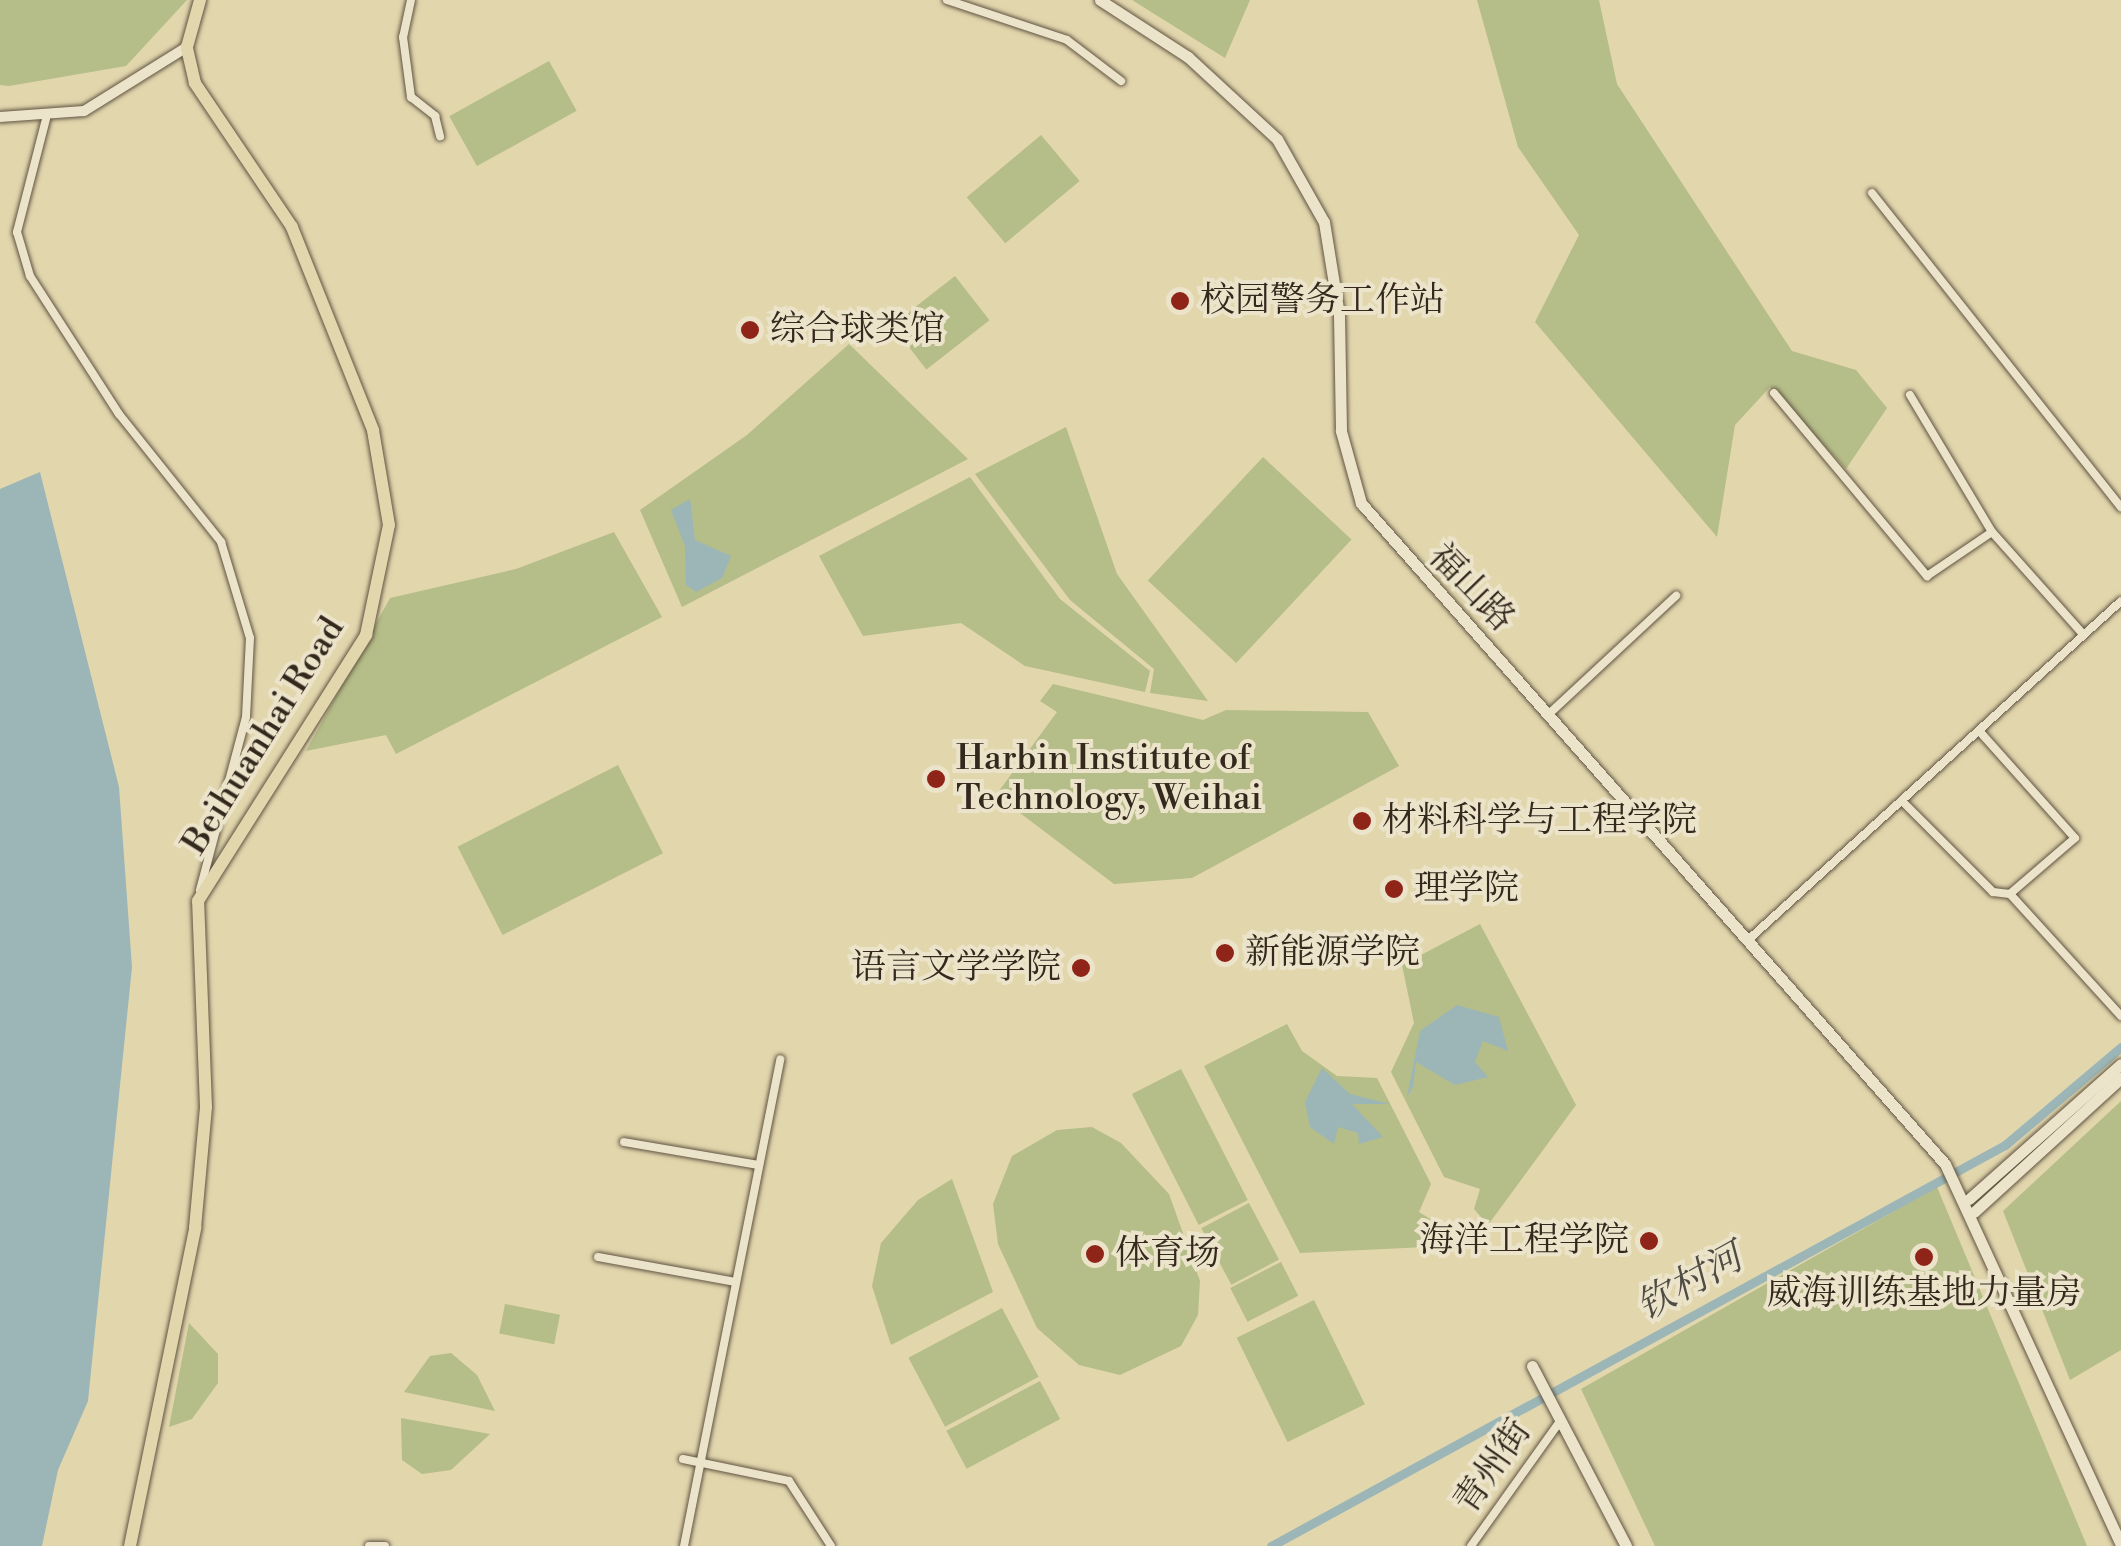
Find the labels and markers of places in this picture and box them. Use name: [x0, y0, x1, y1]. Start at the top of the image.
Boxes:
place label: 校园警务工作站: [1200, 280, 1445, 322]
marker: 校园警务工作站: [1169, 290, 1191, 312]
place label: 综合球类馆: [770, 309, 945, 351]
marker: 综合球类馆: [739, 319, 761, 341]
place label: Harbin Institute of Technology, Weihai: [956, 738, 1262, 820]
marker: Harbin Institute of Technology, Weihai: [925, 768, 947, 790]
place label: 材料科学与工程学院: [1382, 800, 1697, 842]
marker: 材料科学与工程学院: [1351, 810, 1373, 832]
place label: 理学院: [1414, 868, 1519, 910]
marker: 理学院: [1383, 878, 1405, 900]
place label: 新能源学院: [1245, 932, 1420, 974]
marker: 新能源学院: [1214, 942, 1236, 964]
place label: 语言文学学院: [851, 947, 1061, 989]
marker: 语言文学学院: [1070, 957, 1092, 979]
place label: 海洋工程学院: [1419, 1220, 1629, 1262]
marker: 海洋工程学院: [1638, 1230, 1660, 1252]
place label: 体育场: [1115, 1233, 1220, 1275]
marker: 体育场: [1084, 1243, 1106, 1265]
marker: 威海训练基地力量房: [1913, 1246, 1935, 1268]
place label: 威海训练基地力量房: [1767, 1273, 2081, 1315]

